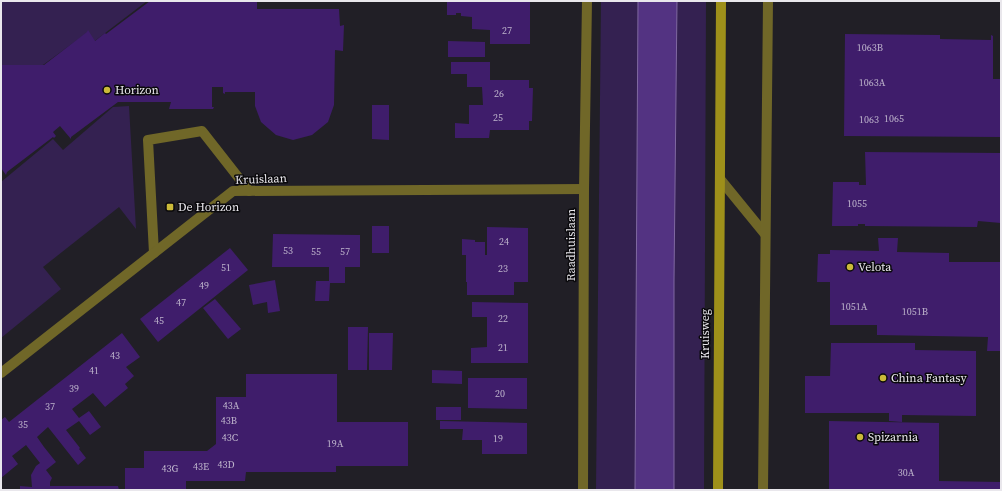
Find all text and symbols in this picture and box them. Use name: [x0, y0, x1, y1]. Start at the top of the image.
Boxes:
house number: 27: [502, 24, 512, 37]
house number: 1063B: [857, 41, 883, 54]
house number: 1063A: [859, 76, 886, 89]
place label: Horizon: [115, 82, 159, 98]
marker: Horizon: [102, 85, 112, 95]
house number: 26: [494, 87, 504, 100]
house number: 25: [493, 111, 503, 124]
house number: 1065: [884, 112, 904, 125]
house number: 1063: [859, 113, 879, 126]
street label: Kruislaan: [235, 170, 287, 188]
house number: 1055: [847, 197, 867, 210]
place label: De Horizon: [178, 199, 239, 215]
marker: De Horizon: [165, 202, 175, 212]
street label: Raadhuislaan: [563, 209, 579, 281]
house number: 24: [499, 235, 509, 248]
house number: 53: [283, 244, 293, 257]
house number: 55: [311, 245, 321, 258]
house number: 57: [340, 245, 350, 258]
place label: Velota: [858, 259, 892, 275]
house number: 51: [221, 261, 231, 274]
house number: 23: [498, 262, 508, 275]
marker: Velota: [845, 262, 855, 272]
house number: 49: [199, 279, 209, 292]
house number: 47: [176, 296, 186, 309]
house number: 1051A: [841, 300, 868, 313]
house number: 1051B: [902, 305, 928, 318]
street label: Kruisweg: [697, 309, 713, 359]
house number: 22: [498, 312, 508, 325]
house number: 45: [154, 314, 164, 327]
house number: 21: [498, 341, 508, 354]
house number: 43: [110, 349, 120, 362]
house number: 41: [89, 364, 99, 377]
place label: China Fantasy: [891, 370, 967, 386]
marker: China Fantasy: [878, 373, 888, 383]
house number: 39: [69, 382, 79, 395]
house number: 20: [495, 387, 505, 400]
house number: 43A: [223, 399, 240, 412]
house number: 37: [45, 400, 55, 413]
house number: 43B: [221, 414, 237, 427]
house number: 35: [18, 418, 28, 431]
place label: Spizarnia: [868, 429, 919, 445]
house number: 43C: [222, 431, 238, 444]
house number: 19: [493, 432, 503, 445]
marker: Spizarnia: [855, 432, 865, 442]
house number: 19A: [327, 437, 344, 450]
house number: 43D: [217, 458, 235, 471]
house number: 43E: [193, 460, 209, 473]
house number: 43G: [162, 462, 179, 475]
house number: 30A: [898, 466, 915, 479]

